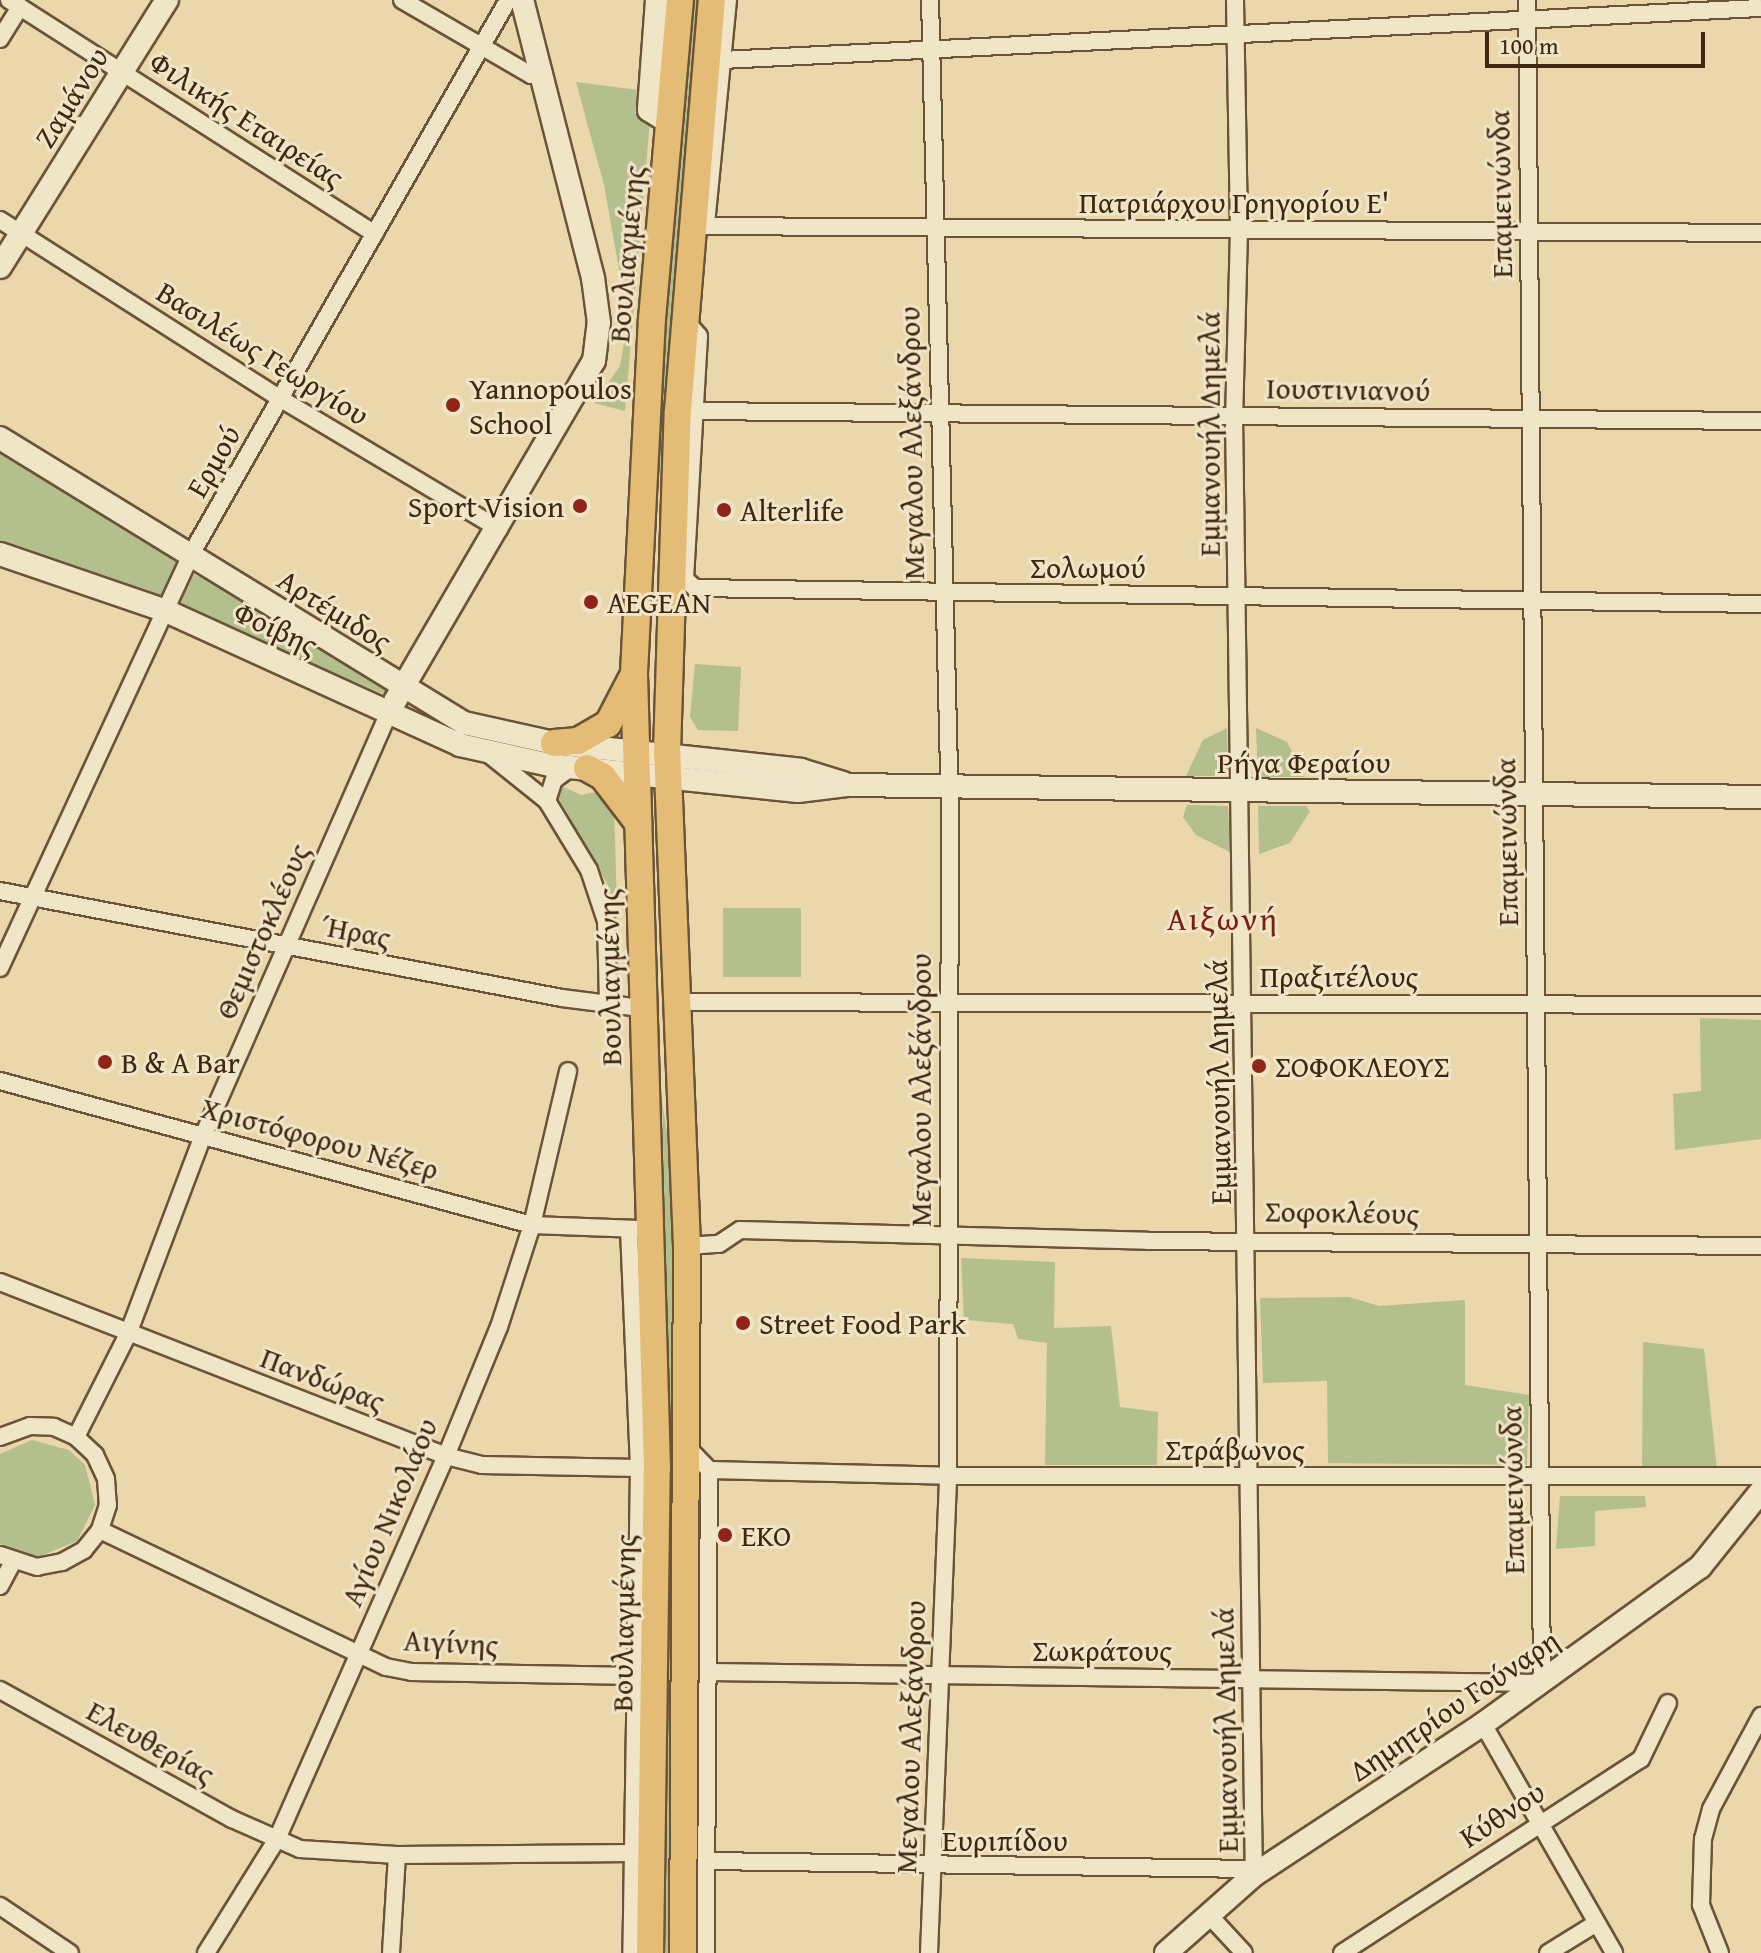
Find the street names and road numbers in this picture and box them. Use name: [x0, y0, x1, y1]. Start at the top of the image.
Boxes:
street label: Ζαμάνου: [26, 40, 116, 154]
street label: Φιλικής Εταιρείας: [143, 43, 351, 195]
street label: Επαμεινώνδα: [1481, 109, 1519, 279]
street label: Βουλιαγμένης: [600, 164, 652, 344]
street label: Πατριάρχου Γρηγορίου E': [1079, 184, 1389, 220]
street label: Βασιλέως Γεωργίου: [150, 273, 376, 433]
street label: Μεγαλου Αλεξάνδρου: [891, 306, 931, 580]
street label: Εμμανουήλ Δημελά: [1191, 311, 1227, 557]
street label: Ιουστινιανού: [1266, 370, 1430, 408]
street label: Ερμού: [178, 419, 248, 503]
street label: Σολωμού: [1030, 549, 1146, 585]
street label: Αρτέμιδος: [271, 561, 399, 659]
street label: Φοίβης: [228, 593, 324, 663]
street label: Ρήγα Φεραίου: [1217, 744, 1391, 780]
street label: Επαμεινώνδα: [1487, 757, 1525, 927]
street label: Θεμιστοκλέους: [207, 838, 317, 1024]
street label: Βουλιαγμένης: [589, 888, 629, 1066]
street label: Ήρας: [318, 907, 394, 955]
street label: Μεγαλου Αλεξάνδρου: [902, 953, 938, 1227]
street label: Πραξιτέλους: [1260, 958, 1418, 994]
street label: Εμμανουήλ Δημελά: [1198, 959, 1238, 1205]
street label: Χριστόφορου Νέζερ: [197, 1089, 443, 1187]
street label: Σοφοκλέους: [1265, 1193, 1419, 1231]
street label: Πανδώρας: [256, 1339, 390, 1419]
street label: Επαμεινώνδα: [1493, 1405, 1531, 1575]
street label: Αγίου Νικολάου: [333, 1412, 445, 1612]
street label: Στράβωνος: [1165, 1431, 1305, 1467]
street label: Βουλιαγμένης: [603, 1534, 643, 1712]
street label: Μεγαλου Αλεξάνδρου: [887, 1600, 933, 1874]
street label: Εμμανουήλ Δημελά: [1205, 1607, 1245, 1853]
street label: Αιγίνης: [403, 1622, 499, 1662]
street label: Δημητρίου Γούναρη: [1342, 1622, 1566, 1788]
street label: Σωκράτους: [1032, 1632, 1172, 1668]
street label: Ελευθερίας: [81, 1692, 221, 1792]
street label: Κύθνου: [1453, 1773, 1551, 1855]
street label: Ευριπίδου: [942, 1822, 1068, 1858]

